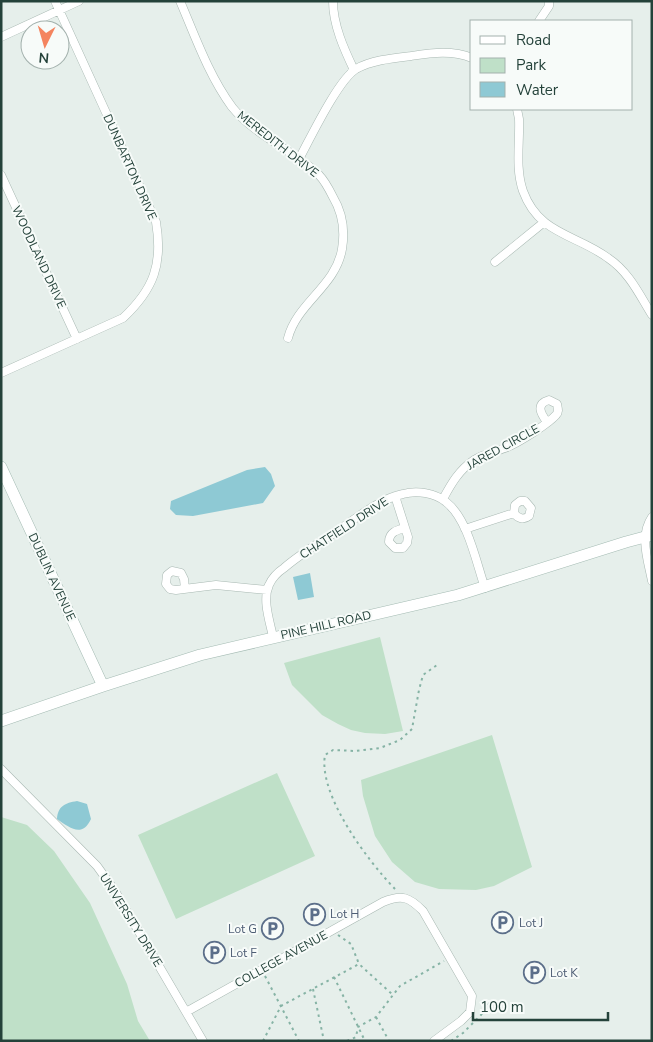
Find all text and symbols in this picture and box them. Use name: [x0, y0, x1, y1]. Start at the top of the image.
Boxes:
north arrow: [20, 20, 70, 70]
legend: [470, 20, 633, 110]
text: Road: [516, 30, 551, 50]
text: N: [38, 48, 50, 67]
text: Park: [516, 55, 546, 75]
text: Water: [516, 80, 559, 100]
street label: MEREDITH DRIVE: [234, 107, 322, 181]
street label: DUNBARTON DRIVE: [99, 112, 161, 222]
street label: WOODLAND DRIVE: [8, 203, 70, 311]
street label: JARED CIRCLE: [463, 421, 542, 474]
street label: CHATFIELD DRIVE: [297, 493, 391, 563]
street label: DUBLIN AVENUE: [25, 530, 79, 624]
street label: PINE HILL ROAD: [279, 607, 373, 643]
street label: UNIVERSITY DRIVE: [96, 870, 166, 970]
parking icon: Lot H: [302, 902, 326, 926]
place label: Lot H: [330, 906, 359, 922]
parking icon: Lot J: [491, 911, 515, 935]
place label: Lot J: [519, 915, 543, 931]
parking icon: Lot G: [261, 917, 285, 941]
place label: Lot G: [228, 921, 257, 937]
street label: COLLEGE AVENUE: [232, 927, 330, 991]
parking icon: Lot F: [202, 941, 226, 965]
place label: Lot F: [230, 945, 257, 961]
parking icon: Lot K: [522, 961, 546, 985]
place label: Lot K: [550, 965, 578, 981]
scale bar: [473, 990, 608, 1022]
text: 100 m: [480, 997, 524, 1017]

